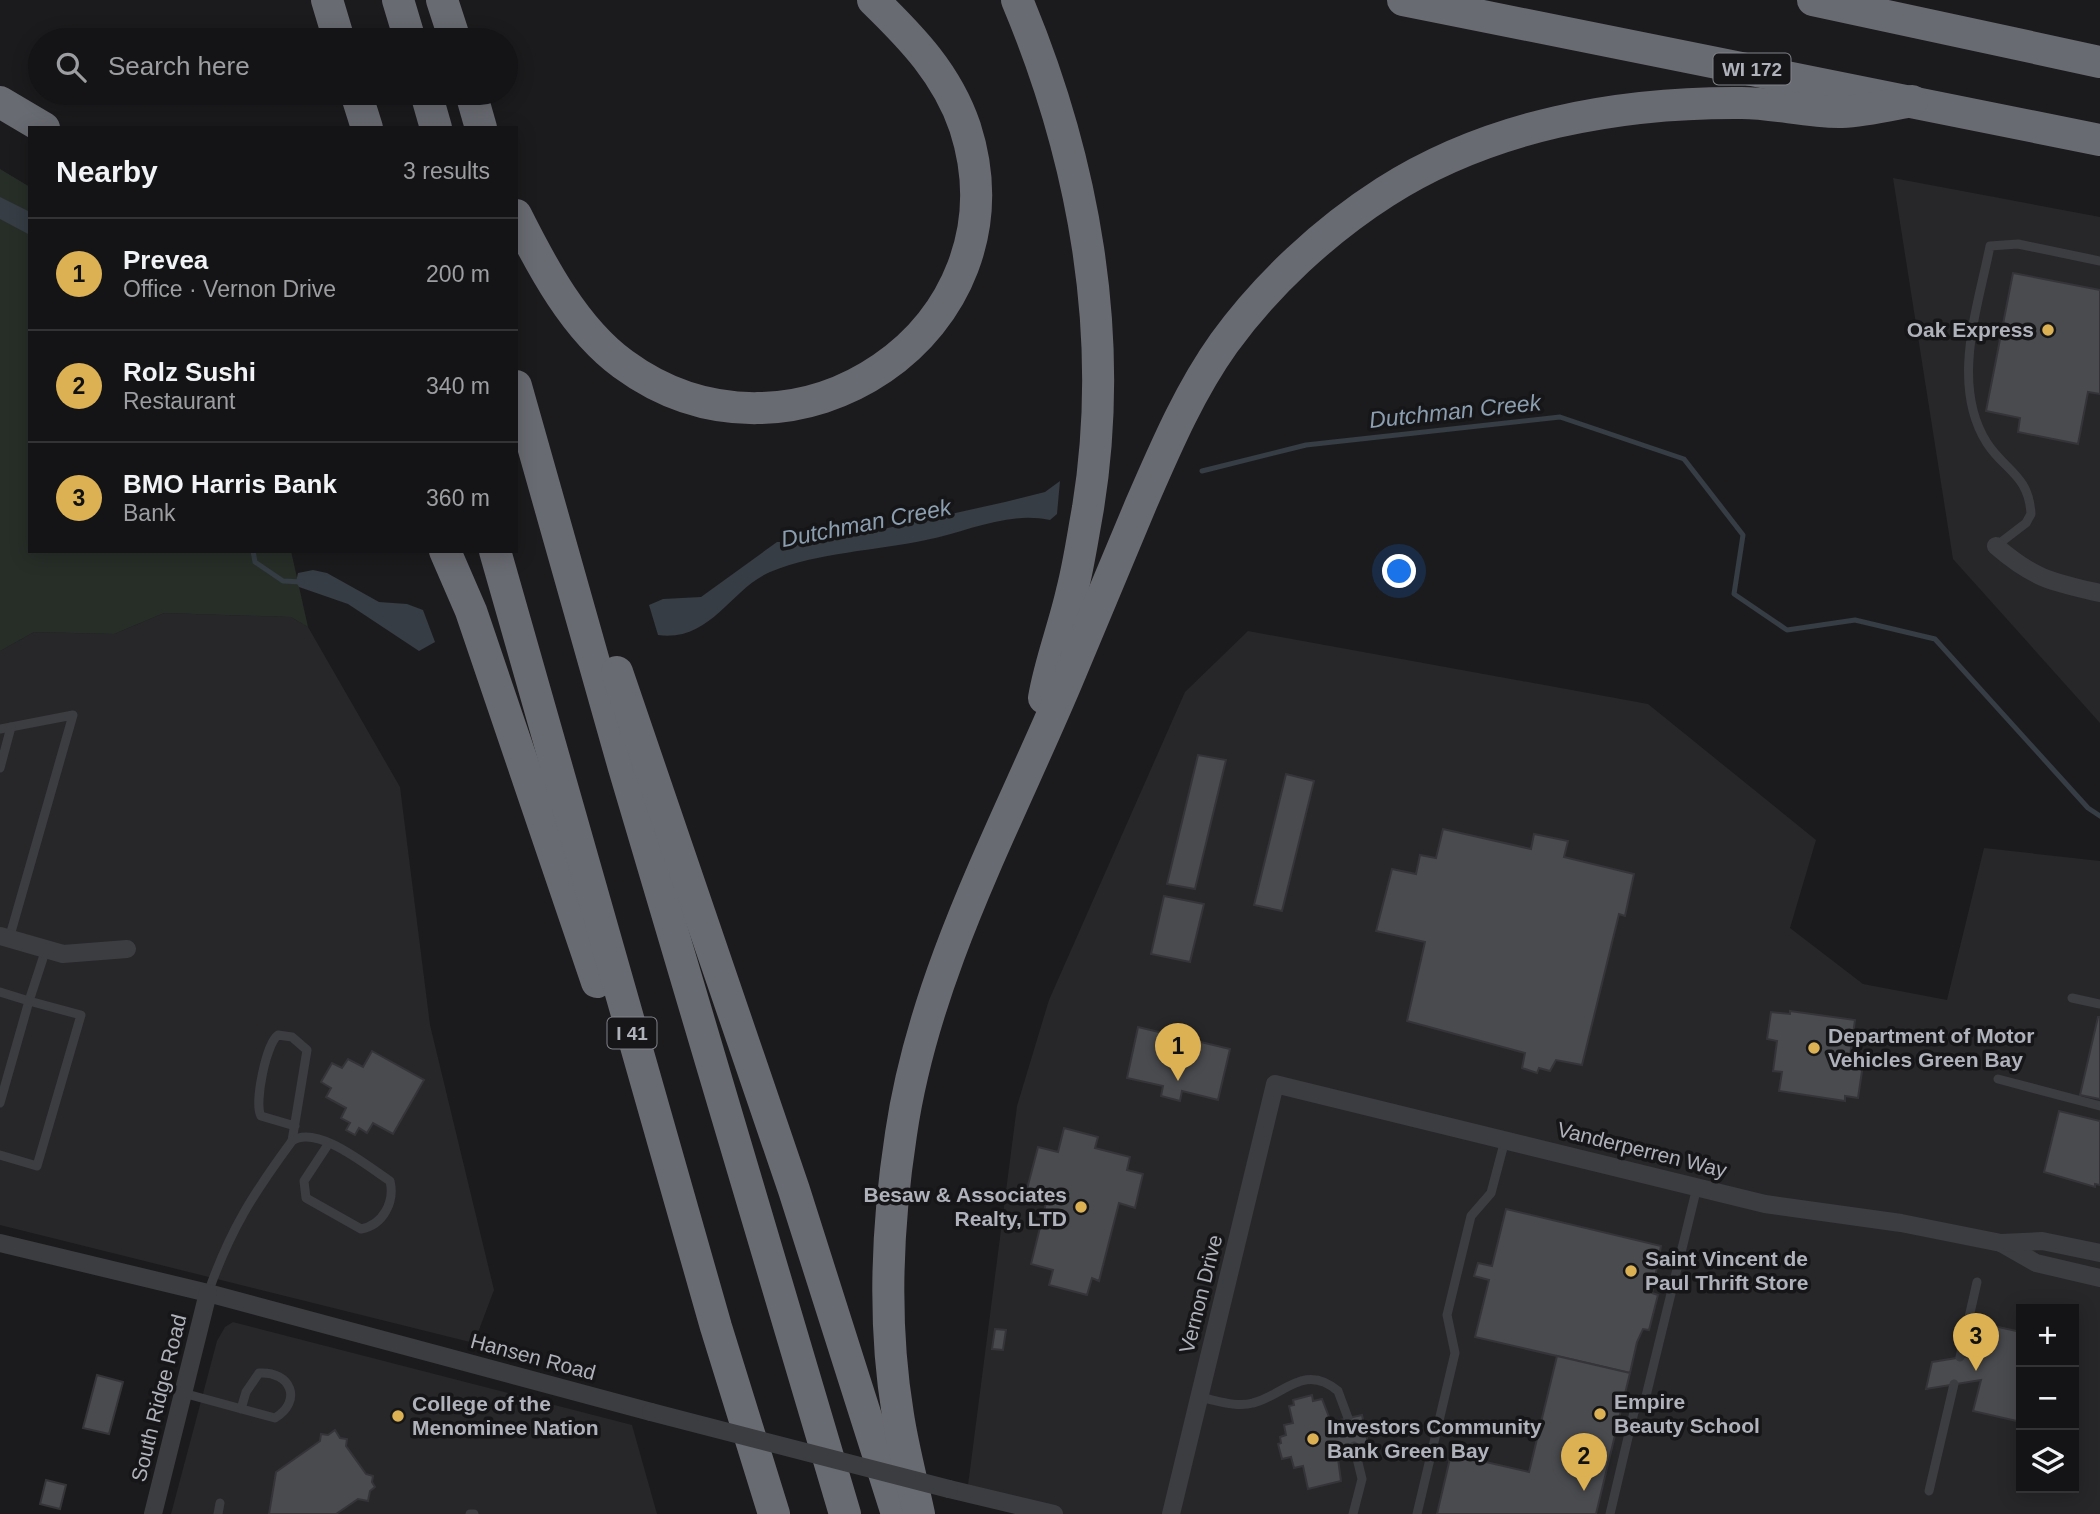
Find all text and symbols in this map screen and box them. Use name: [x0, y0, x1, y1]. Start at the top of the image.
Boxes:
search box: [28, 28, 518, 105]
icon: search: [52, 48, 90, 86]
text: Search here: [108, 51, 250, 81]
road number: WI 172: [1714, 54, 1790, 85]
text: Nearby: [56, 155, 158, 188]
text: 3 results: [403, 158, 490, 184]
text: Prevea: [123, 245, 208, 275]
text: 1: [73, 261, 85, 287]
text: 200 m: [426, 261, 490, 287]
text: Office · Vernon Drive: [123, 276, 336, 302]
place label: Oak Express: [1907, 318, 2034, 341]
marker: Oak Express: [2040, 322, 2056, 338]
text: Rolz Sushi: [123, 357, 256, 387]
text: 2: [73, 373, 85, 399]
text: 340 m: [426, 373, 490, 399]
text: Restaurant: [123, 388, 236, 414]
water label: Dutchman Creek: [1368, 389, 1544, 433]
text: BMO Harris Bank: [123, 469, 337, 499]
text: 3: [73, 485, 85, 511]
text: 360 m: [426, 485, 490, 511]
water label: Dutchman Creek: [779, 493, 955, 552]
text: Bank: [123, 500, 175, 526]
your location: [1382, 554, 1416, 588]
road number: I 41: [608, 1018, 656, 1049]
pin: 1: [1155, 1023, 1201, 1081]
place label: Department of Motor Vehicles Green Bay: [1828, 1024, 2035, 1071]
marker: Department of Motor Vehicles Green Bay: [1806, 1040, 1822, 1056]
street label: Vanderperren Way: [1555, 1117, 1730, 1182]
place label: Besaw & Associates Realty, LTD: [864, 1183, 1067, 1230]
marker: Besaw & Associates Realty, LTD: [1073, 1199, 1089, 1215]
street label: Vernon Drive: [1175, 1232, 1226, 1356]
place label: Saint Vincent de Paul Thrift Store: [1645, 1247, 1808, 1294]
marker: Saint Vincent de Paul Thrift Store: [1623, 1263, 1639, 1279]
map controls: [2016, 1304, 2079, 1493]
button: +: [2016, 1304, 2079, 1367]
street label: South Ridge Road: [127, 1312, 190, 1484]
pin: 3: [1953, 1313, 1999, 1371]
street label: Hansen Road: [468, 1329, 598, 1384]
button: −: [2016, 1367, 2079, 1430]
place label: Empire Beauty School: [1614, 1390, 1760, 1437]
place label: College of the Menominee Nation: [412, 1392, 599, 1439]
marker: Empire Beauty School: [1592, 1406, 1608, 1422]
marker: College of the Menominee Nation: [390, 1408, 406, 1424]
place label: Investors Community Bank Green Bay: [1327, 1415, 1542, 1462]
button: layers: [2016, 1430, 2079, 1493]
marker: Investors Community Bank Green Bay: [1305, 1431, 1321, 1447]
pin: 2: [1561, 1433, 1607, 1491]

